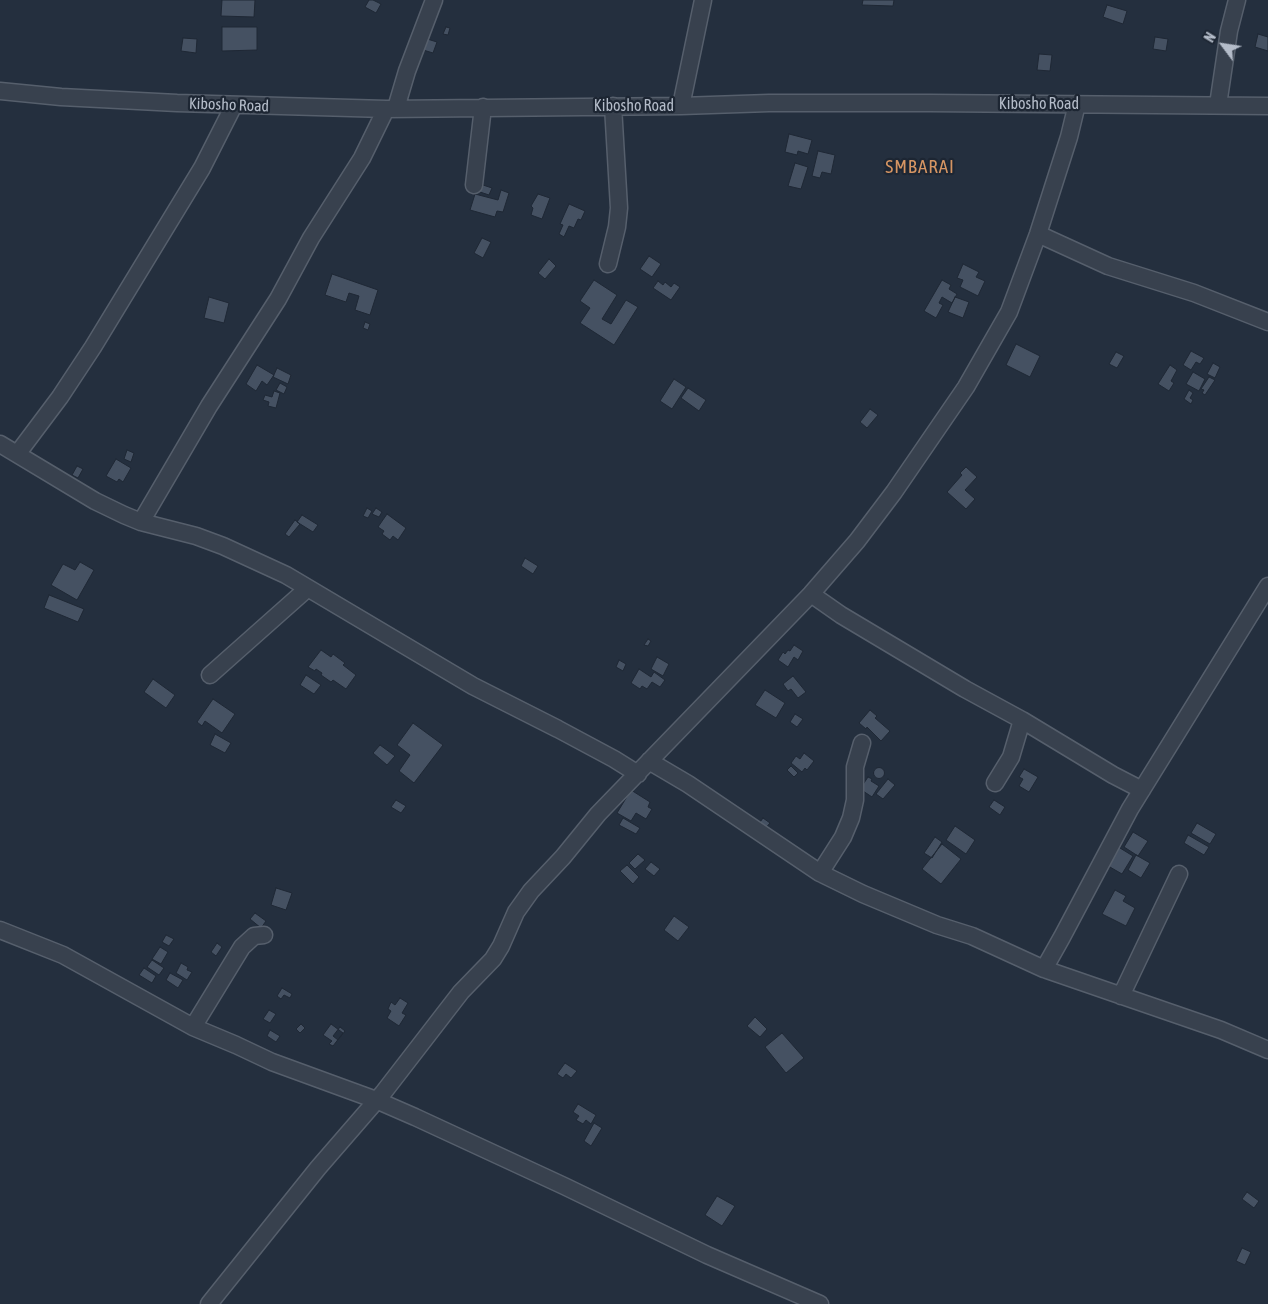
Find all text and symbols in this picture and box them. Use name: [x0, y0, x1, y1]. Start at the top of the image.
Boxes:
north arrow: [1198, 20, 1248, 70]
text: N: [1201, 30, 1219, 45]
street label: Kibosho Road: [189, 94, 269, 116]
street label: Kibosho Road: [999, 94, 1079, 114]
street label: Kibosho Road: [594, 96, 674, 116]
district label: SMBARAI: [884, 156, 956, 178]

